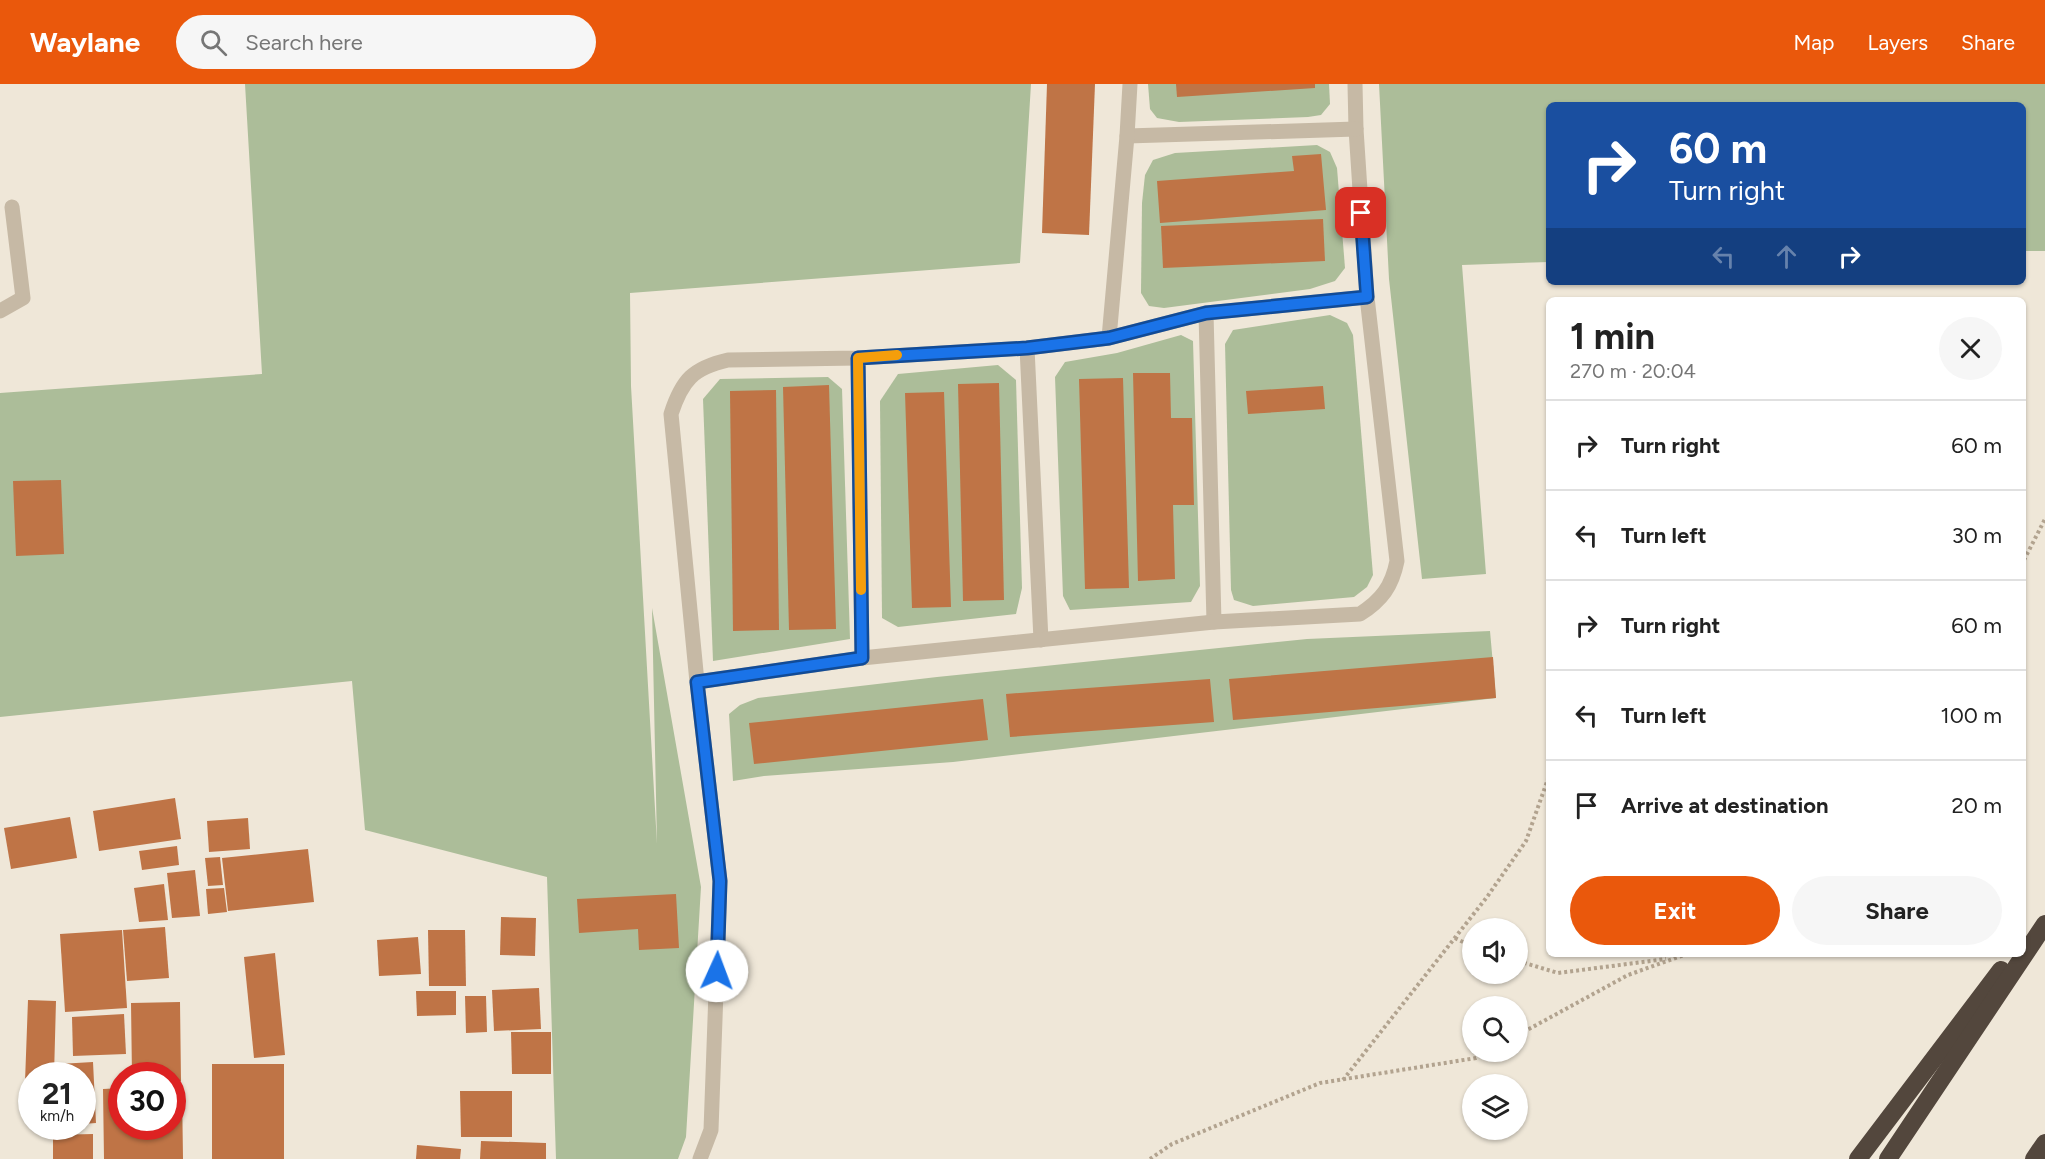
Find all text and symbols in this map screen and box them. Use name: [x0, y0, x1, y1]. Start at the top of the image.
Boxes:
search box: [176, 15, 596, 69]
text: Waylane: [30, 25, 140, 59]
icon: search: [197, 26, 230, 59]
text: Search here: [245, 29, 363, 56]
text: Map: [1794, 30, 1834, 55]
text: Layers: [1867, 30, 1928, 55]
text: Share: [1961, 30, 2015, 55]
text: 60 m: [1669, 123, 1767, 174]
icon: right: [1570, 126, 1648, 204]
text: Turn right: [1669, 174, 1785, 207]
pin: [1335, 187, 1386, 238]
icon: arrive: [1344, 196, 1377, 229]
icon: left: [1707, 240, 1740, 273]
icon: ahead: [1770, 240, 1803, 273]
icon: right: [1833, 240, 1866, 273]
text: 1 min: [1570, 315, 1655, 358]
button: close: [1939, 317, 2002, 380]
text: 270 m · 20:04: [1570, 359, 1696, 383]
icon: right: [1570, 429, 1603, 462]
text: Turn right: [1621, 432, 1720, 459]
text: 60 m: [1951, 432, 2002, 459]
icon: left: [1570, 519, 1603, 552]
text: Turn left: [1621, 522, 1707, 549]
text: 30 m: [1952, 522, 2002, 549]
icon: right: [1570, 609, 1603, 642]
text: Turn right: [1621, 612, 1720, 639]
text: 60 m: [1951, 612, 2002, 639]
icon: left: [1570, 699, 1603, 732]
text: Turn left: [1621, 702, 1707, 729]
text: 100 m: [1941, 702, 2002, 729]
icon: arrive: [1570, 789, 1603, 822]
text: Arrive at destination: [1621, 792, 1829, 819]
text: 20 m: [1951, 792, 2002, 819]
button: Exit: [1570, 876, 1780, 945]
button: Share: [1792, 876, 2002, 945]
map controls: [1462, 918, 1528, 1140]
button: sound: [1462, 918, 1528, 984]
position arrow: [685, 939, 749, 1003]
button: search: [1462, 996, 1528, 1062]
speed limit sign: 30: [108, 1062, 186, 1140]
button: layers: [1462, 1074, 1528, 1140]
text: 21: [42, 1075, 72, 1112]
text: km/h: [40, 1107, 74, 1125]

